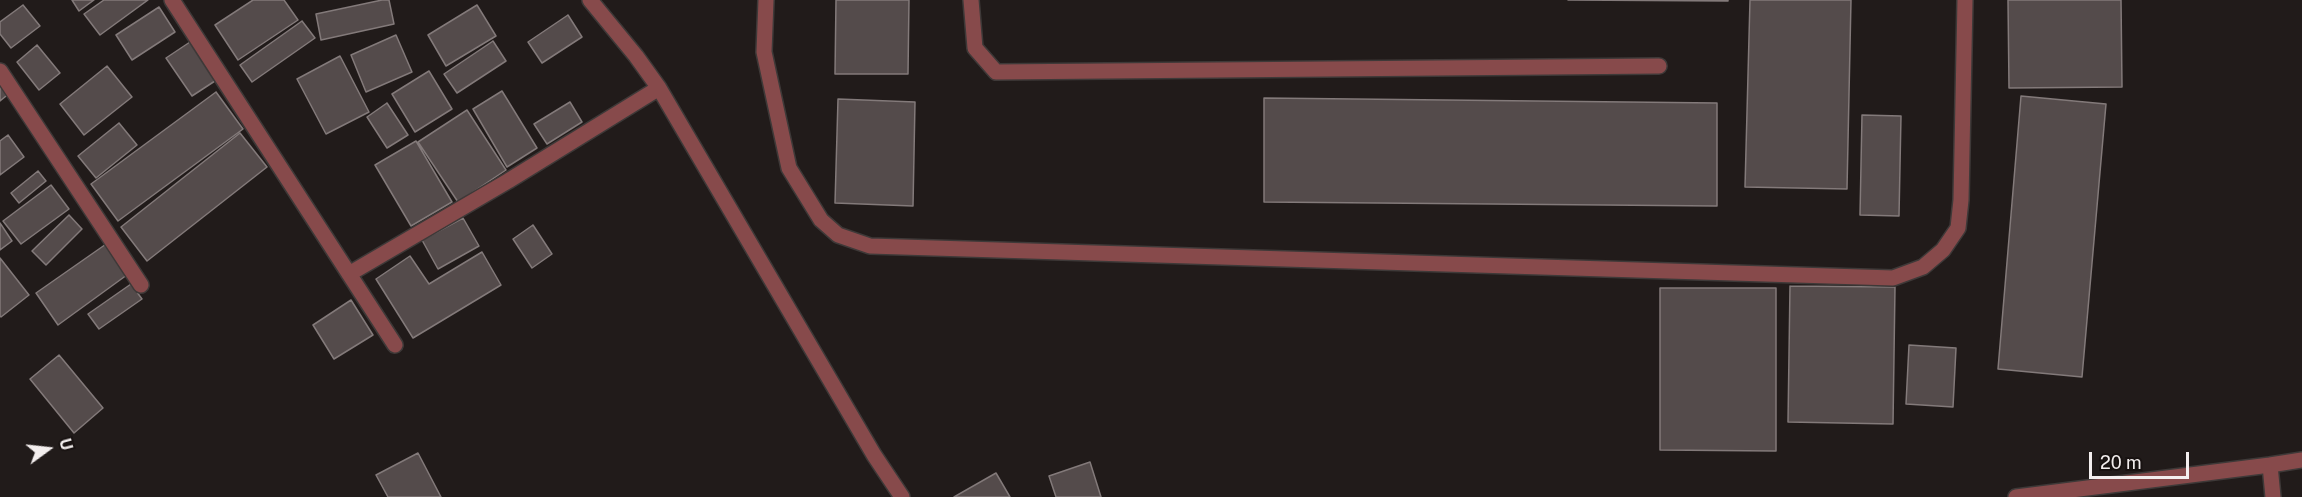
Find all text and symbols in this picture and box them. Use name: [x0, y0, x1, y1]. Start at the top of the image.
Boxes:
north arrow: [18, 419, 78, 479]
text: U: [55, 436, 77, 452]
scale bar: [2092, 440, 2192, 478]
text: 20 m: [2100, 452, 2142, 473]

